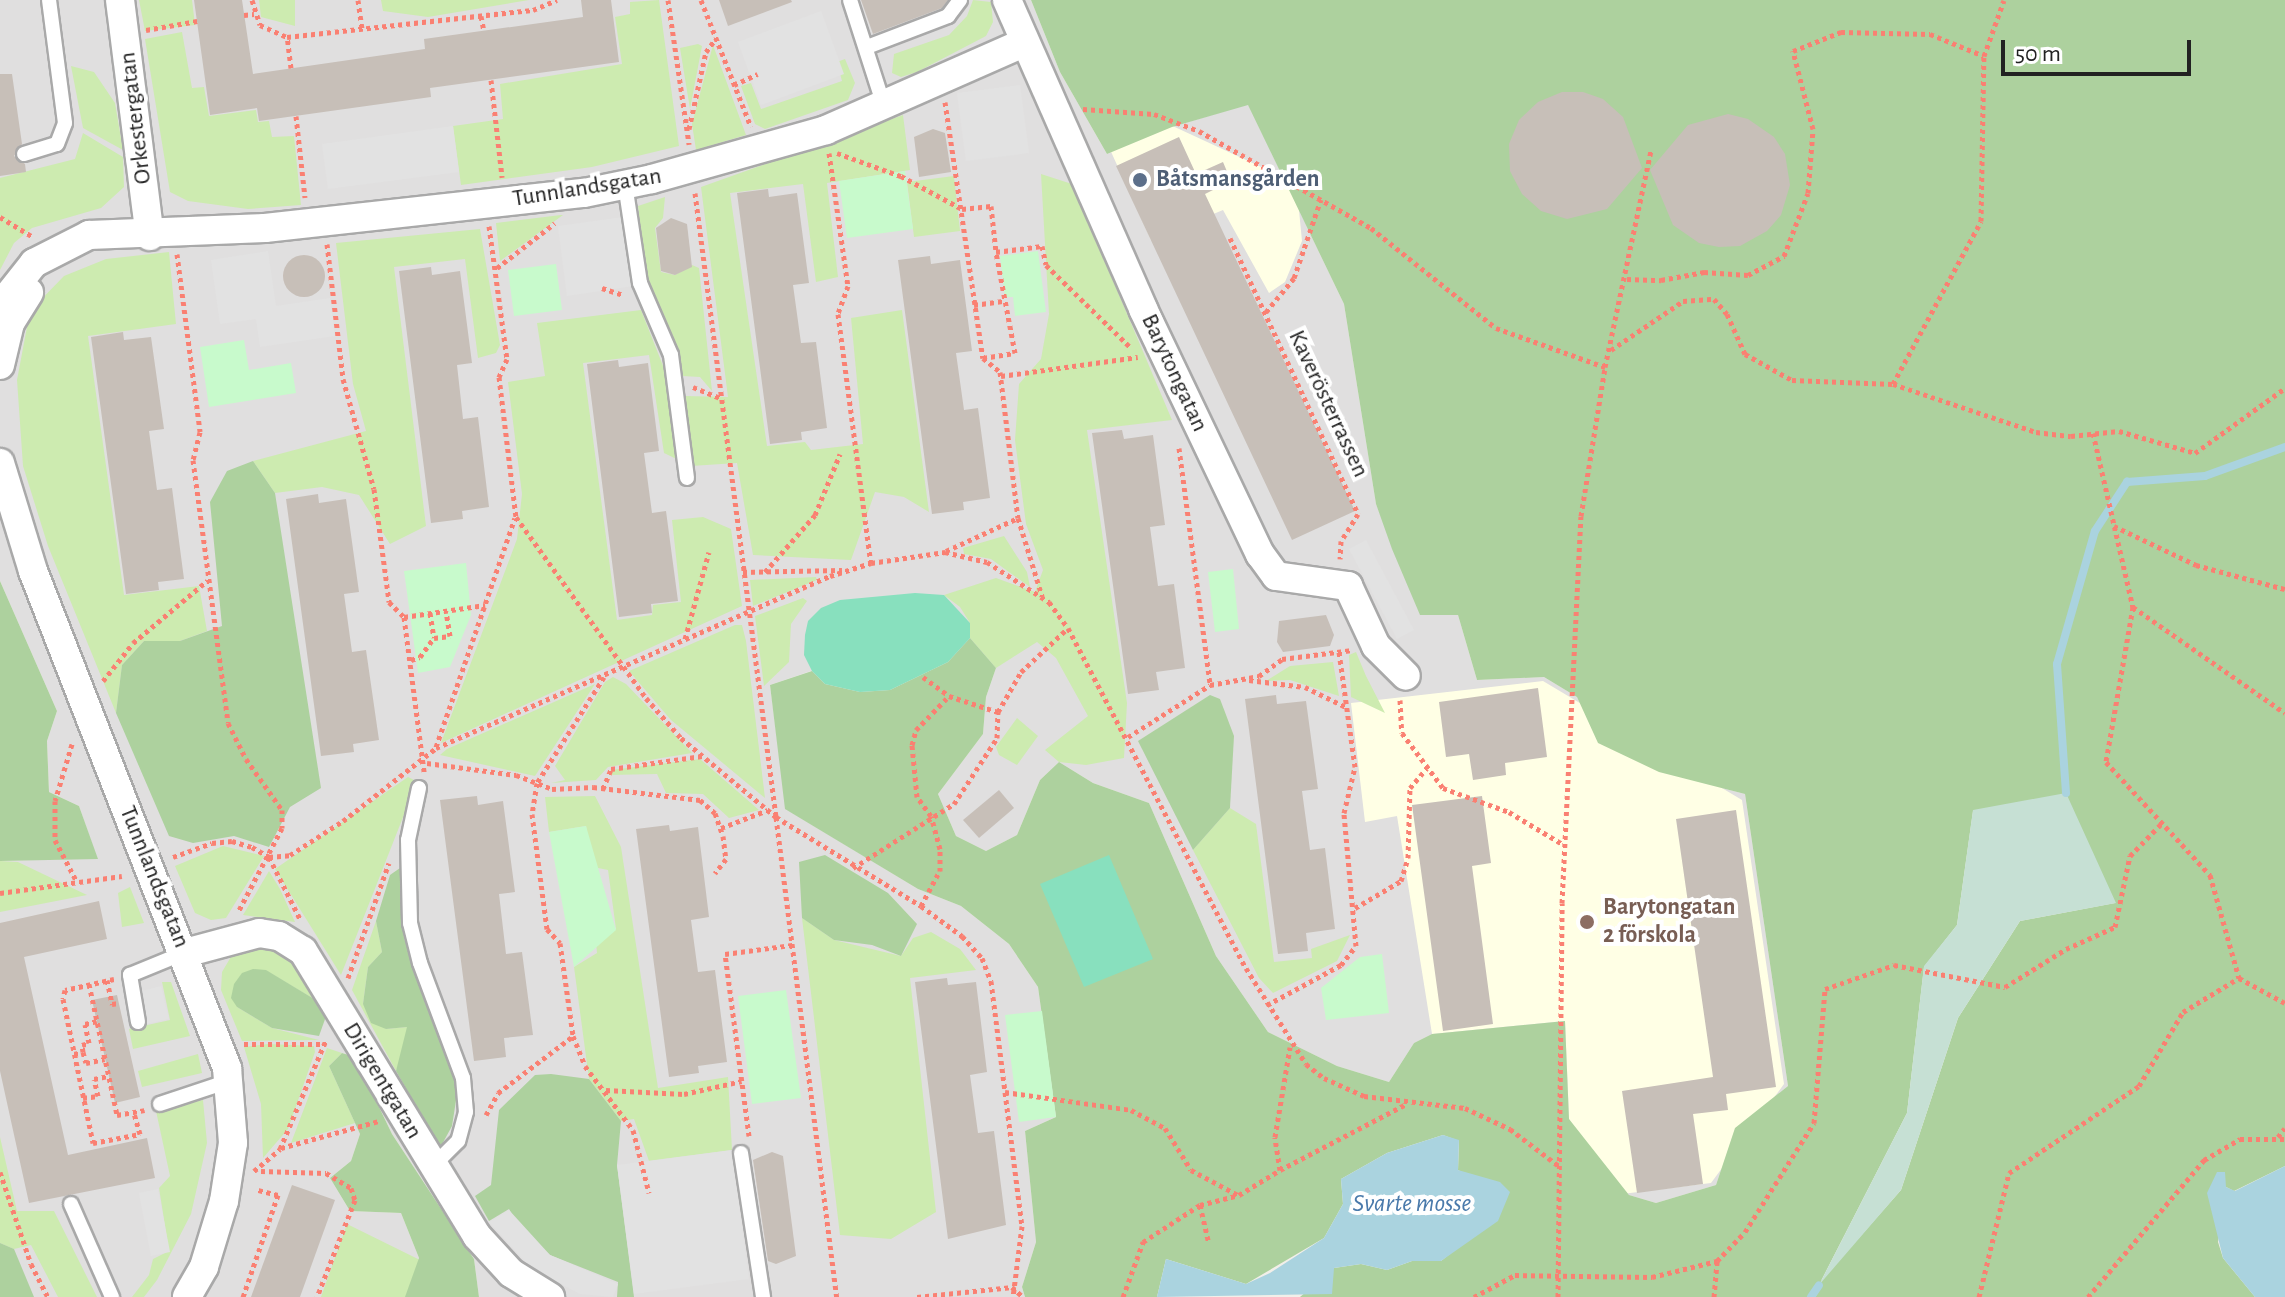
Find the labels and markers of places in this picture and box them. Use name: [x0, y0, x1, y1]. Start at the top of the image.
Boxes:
place label: Båtsmansgården: [1156, 166, 1320, 194]
marker: Båtsmansgården: [1131, 171, 1149, 189]
place label: Barytongatan 2 förskola: [1603, 894, 1735, 950]
marker: Barytongatan 2 förskola: [1578, 913, 1596, 931]

